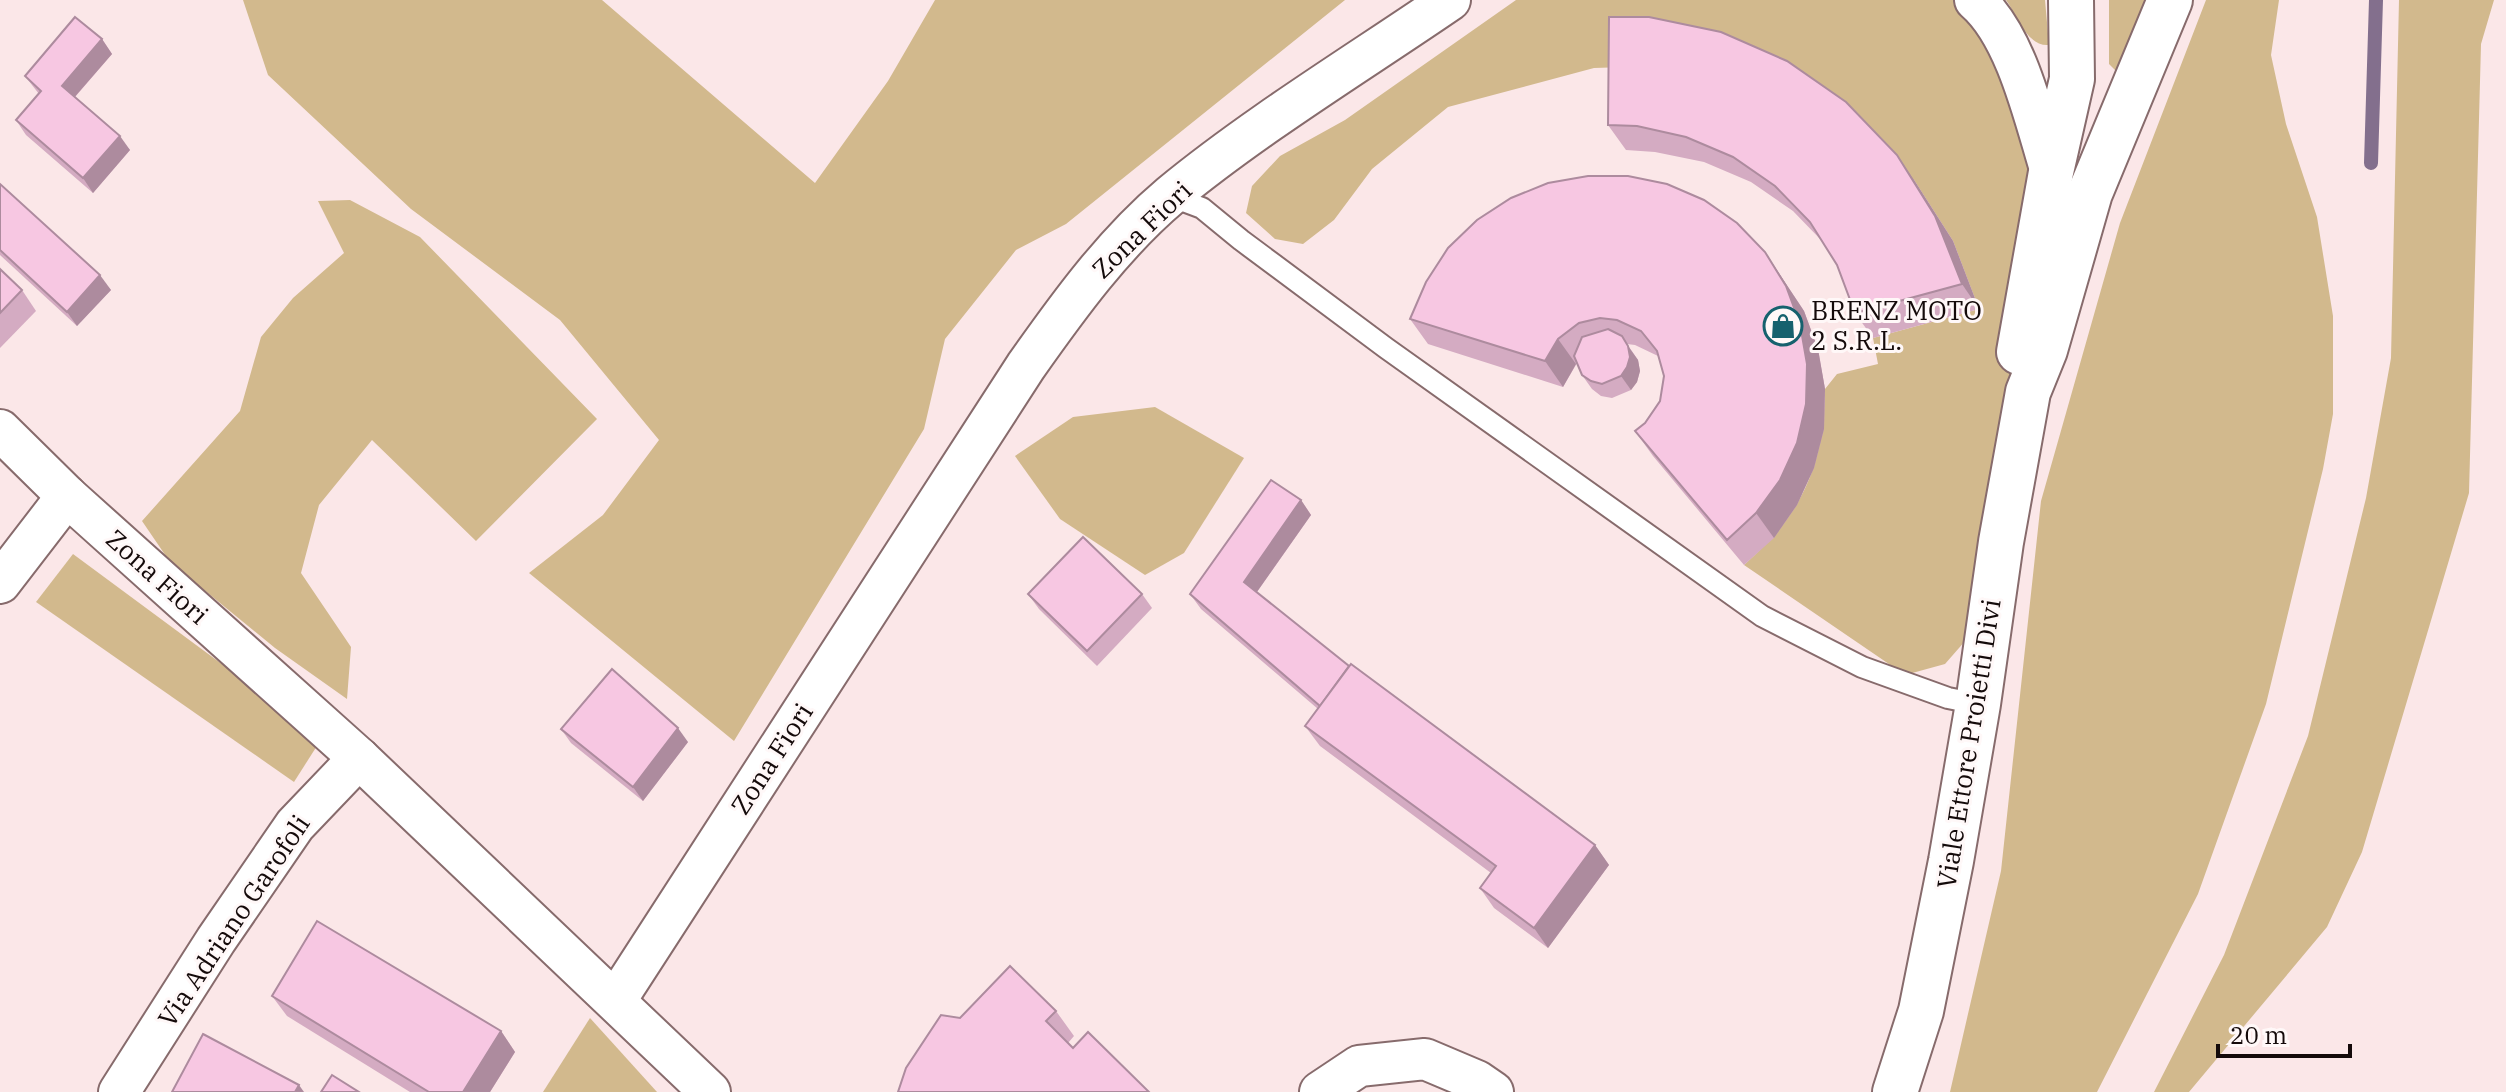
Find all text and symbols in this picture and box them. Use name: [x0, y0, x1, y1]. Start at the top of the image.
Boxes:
street label: Zona Fiori: [1084, 173, 1198, 285]
place label: BRENZ MOTO 2 S.R.L.: [1811, 293, 1982, 357]
shop icon: BRENZ MOTO 2 S.R.L.: [1762, 305, 1804, 347]
street label: Zona Fiori: [99, 521, 216, 631]
street label: Viale Ettore Proietti Divi: [1928, 596, 2008, 891]
street label: Zona Fiori: [723, 696, 820, 821]
street label: Via Adriano Garofoli: [150, 808, 317, 1033]
scale bar: [2218, 1008, 2350, 1058]
text: 20 m: [2230, 1019, 2287, 1051]

